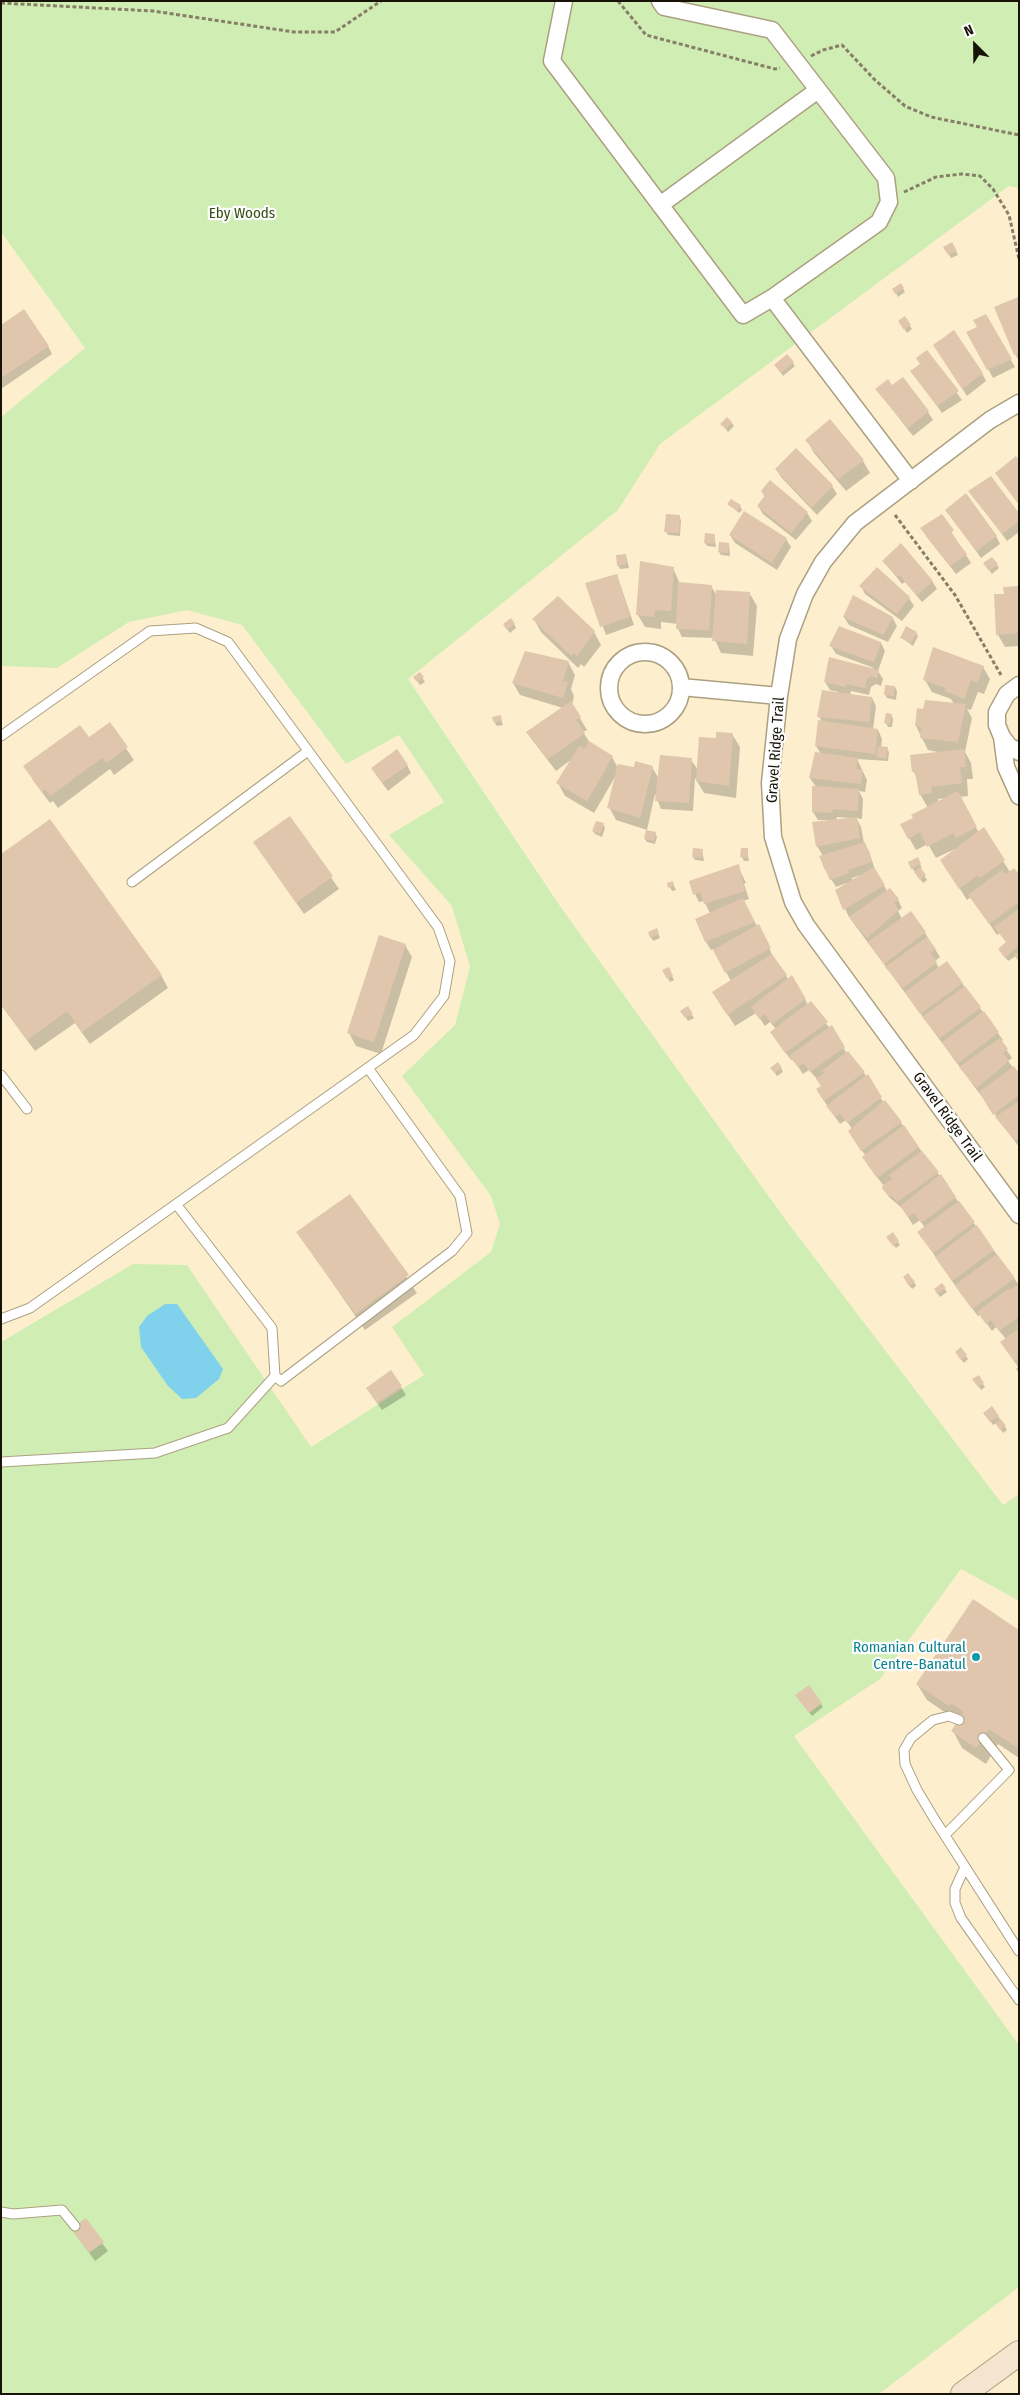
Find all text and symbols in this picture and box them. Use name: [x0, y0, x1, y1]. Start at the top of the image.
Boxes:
north arrow: [950, 20, 1000, 70]
text: N: [962, 21, 976, 40]
park label: Eby Woods: [209, 205, 275, 223]
street label: Gravel Ridge Trail: [763, 696, 789, 804]
street label: Gravel Ridge Trail: [909, 1069, 985, 1165]
place label: Romanian Cultural Centre-Banatul: [853, 1639, 966, 1674]
marker: Romanian Cultural Centre-Banatul: [970, 1651, 982, 1663]

